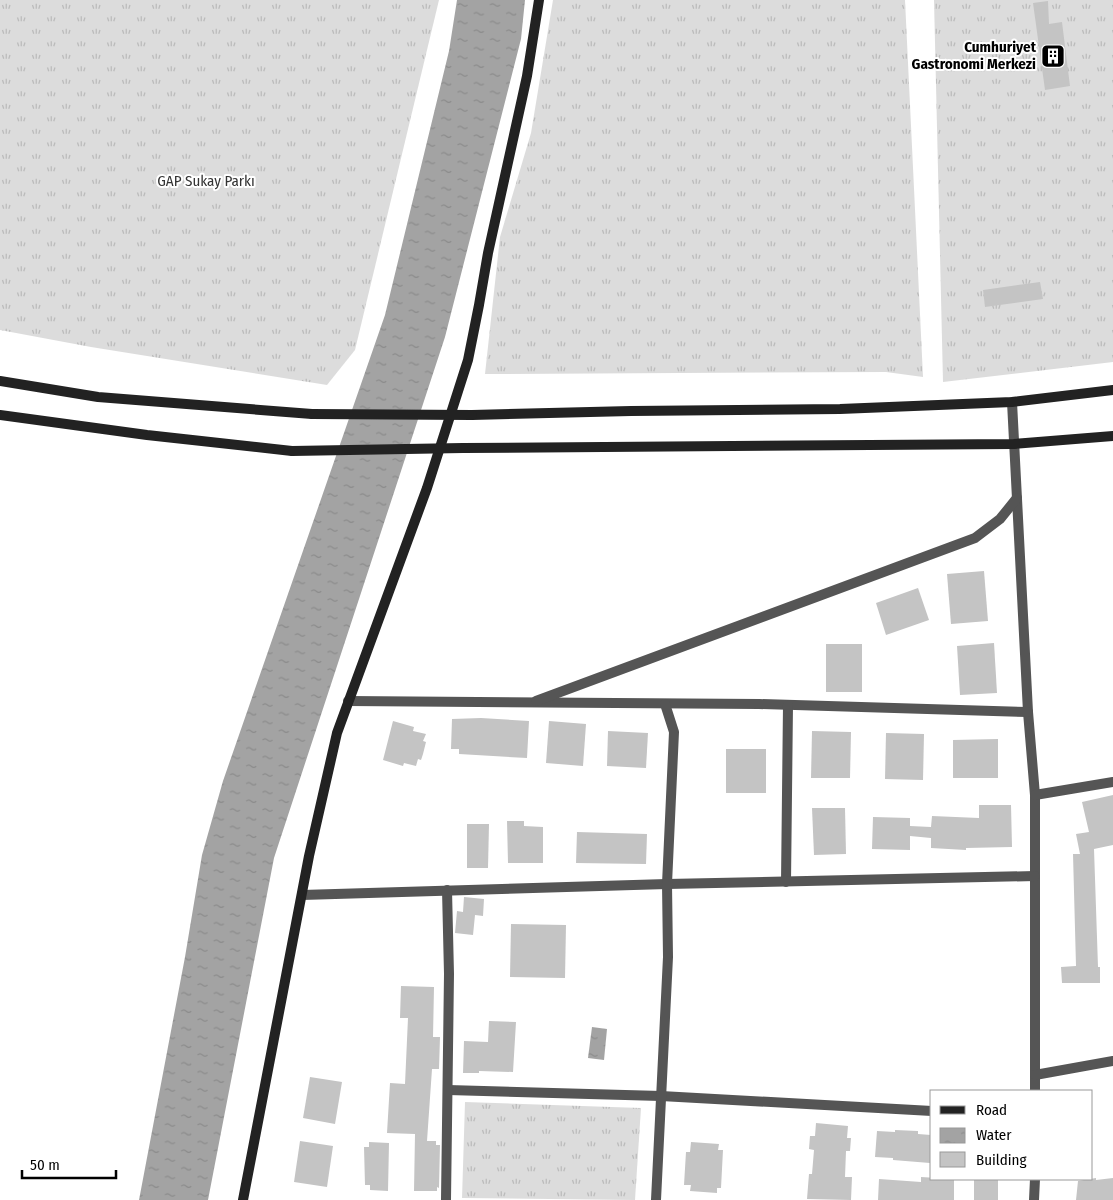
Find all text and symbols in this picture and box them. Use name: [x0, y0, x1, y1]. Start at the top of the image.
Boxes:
place label: Cumhuriyet Gastronomi Merkezi: [912, 38, 1037, 73]
building icon: Cumhuriyet Gastronomi Merkezi: [1040, 43, 1066, 69]
park label: GAP Sukay Parkı: [157, 172, 255, 190]
legend: [930, 1090, 1093, 1180]
text: Road: [976, 1101, 1007, 1119]
text: Water: [976, 1126, 1012, 1144]
scale bar: [22, 1148, 116, 1180]
text: Building: [976, 1151, 1027, 1169]
text: 50 m: [30, 1156, 60, 1174]

